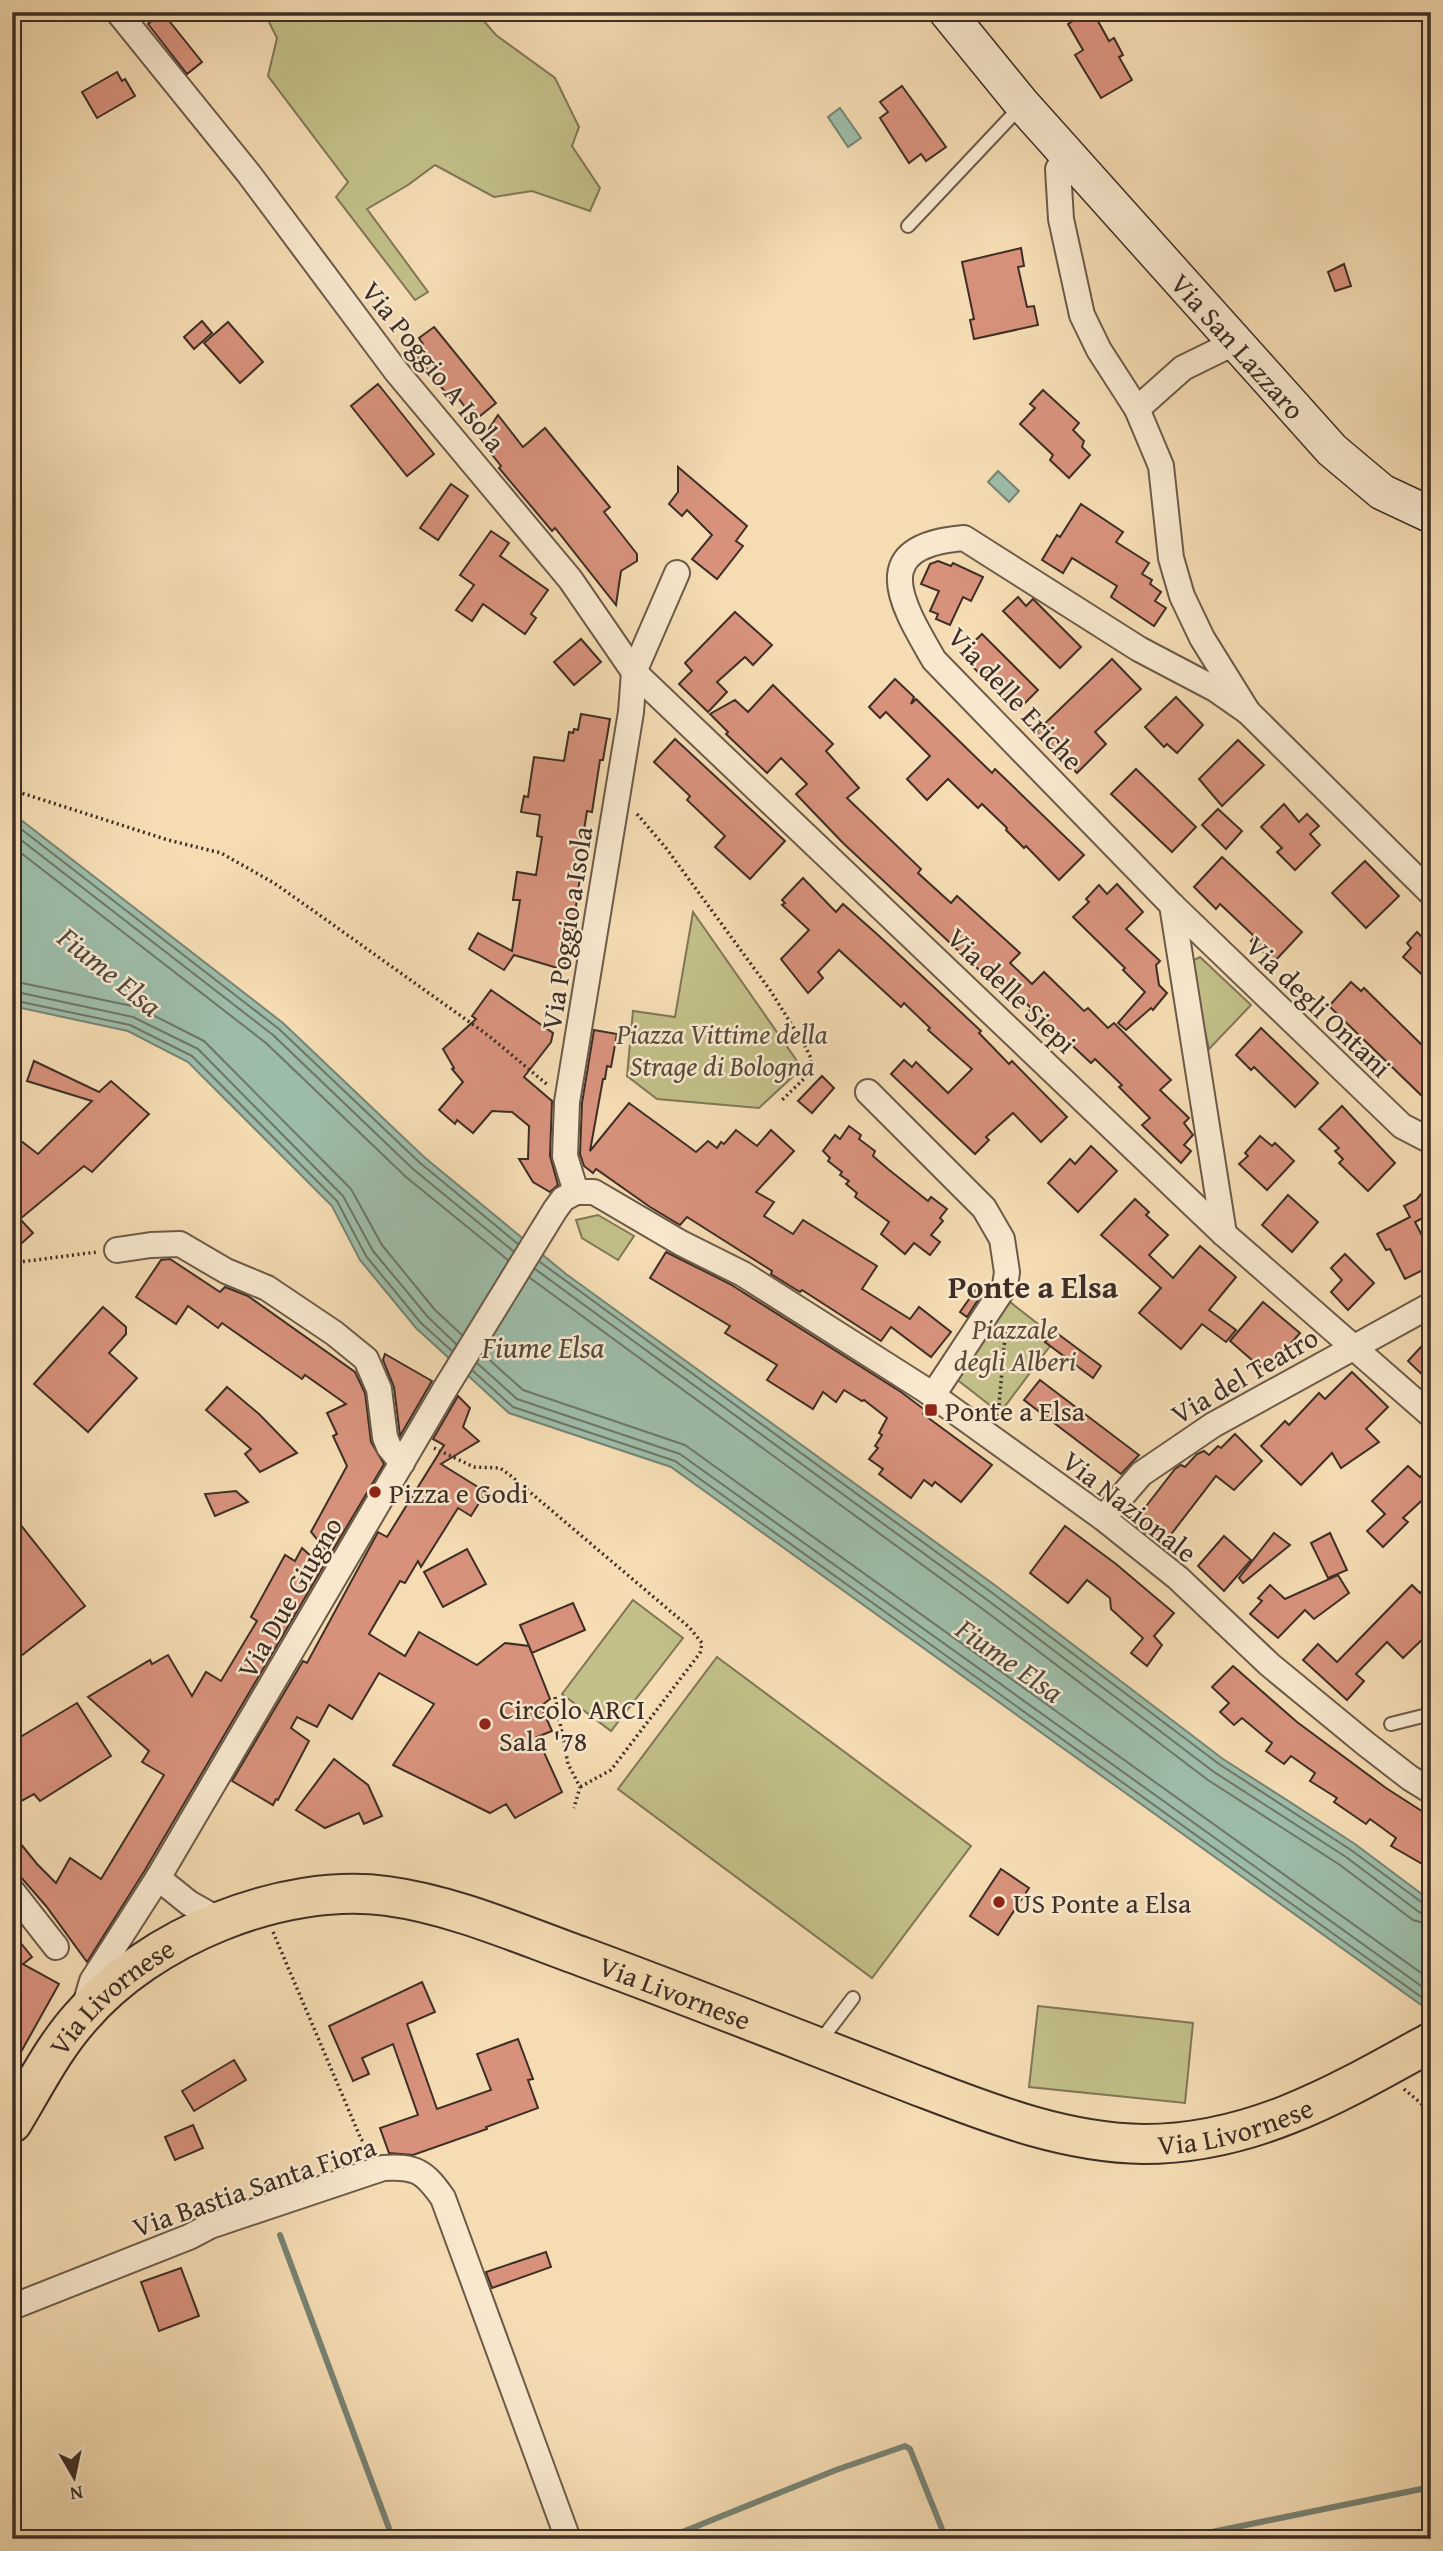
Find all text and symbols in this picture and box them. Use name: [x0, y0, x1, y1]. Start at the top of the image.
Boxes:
street label: Via San Lazzaro: [1162, 263, 1315, 428]
street label: Via Poggio A Isola: [352, 272, 516, 461]
street label: Via delle Eriche: [939, 617, 1093, 779]
street label: Via Poggio a Isola: [530, 822, 602, 1033]
water label: Fiume Elsa: [48, 915, 172, 1027]
street label: Via delle Siepi: [938, 917, 1086, 1063]
street label: Via degli Ontani: [1237, 926, 1401, 1086]
park label: Piazza Vittime della Strage di Bologna: [615, 1013, 828, 1086]
district label: Ponte a Elsa: [948, 1263, 1119, 1310]
park label: Piazzale degli Alberi: [954, 1308, 1076, 1381]
street label: Via del Teatro: [1163, 1316, 1325, 1434]
water label: Fiume Elsa: [481, 1325, 605, 1369]
place label: Ponte a Elsa: [945, 1390, 1086, 1431]
marker: Ponte a Elsa: [923, 1402, 939, 1418]
street label: Via Nazionale: [1054, 1440, 1206, 1572]
place label: Pizza e Godi: [389, 1472, 529, 1513]
marker: Pizza e Godi: [367, 1484, 383, 1500]
street label: Via Due Giugno: [226, 1509, 352, 1685]
water label: Fiume Elsa: [946, 1606, 1073, 1713]
place label: Circolo ARCI Sala '78: [499, 1688, 645, 1761]
marker: Circolo ARCI Sala '78: [477, 1716, 493, 1732]
place label: US Ponte a Elsa: [1013, 1882, 1192, 1923]
marker: US Ponte a Elsa: [991, 1894, 1007, 1910]
street label: Via Livornese: [38, 1927, 181, 2063]
street label: Via Livornese: [594, 1944, 757, 2039]
street label: Via Livornese: [1156, 2086, 1319, 2164]
street label: Via Bastia Santa Fiora: [127, 2125, 382, 2247]
north arrow: [38, 2442, 108, 2512]
text: N: [68, 2479, 85, 2509]

